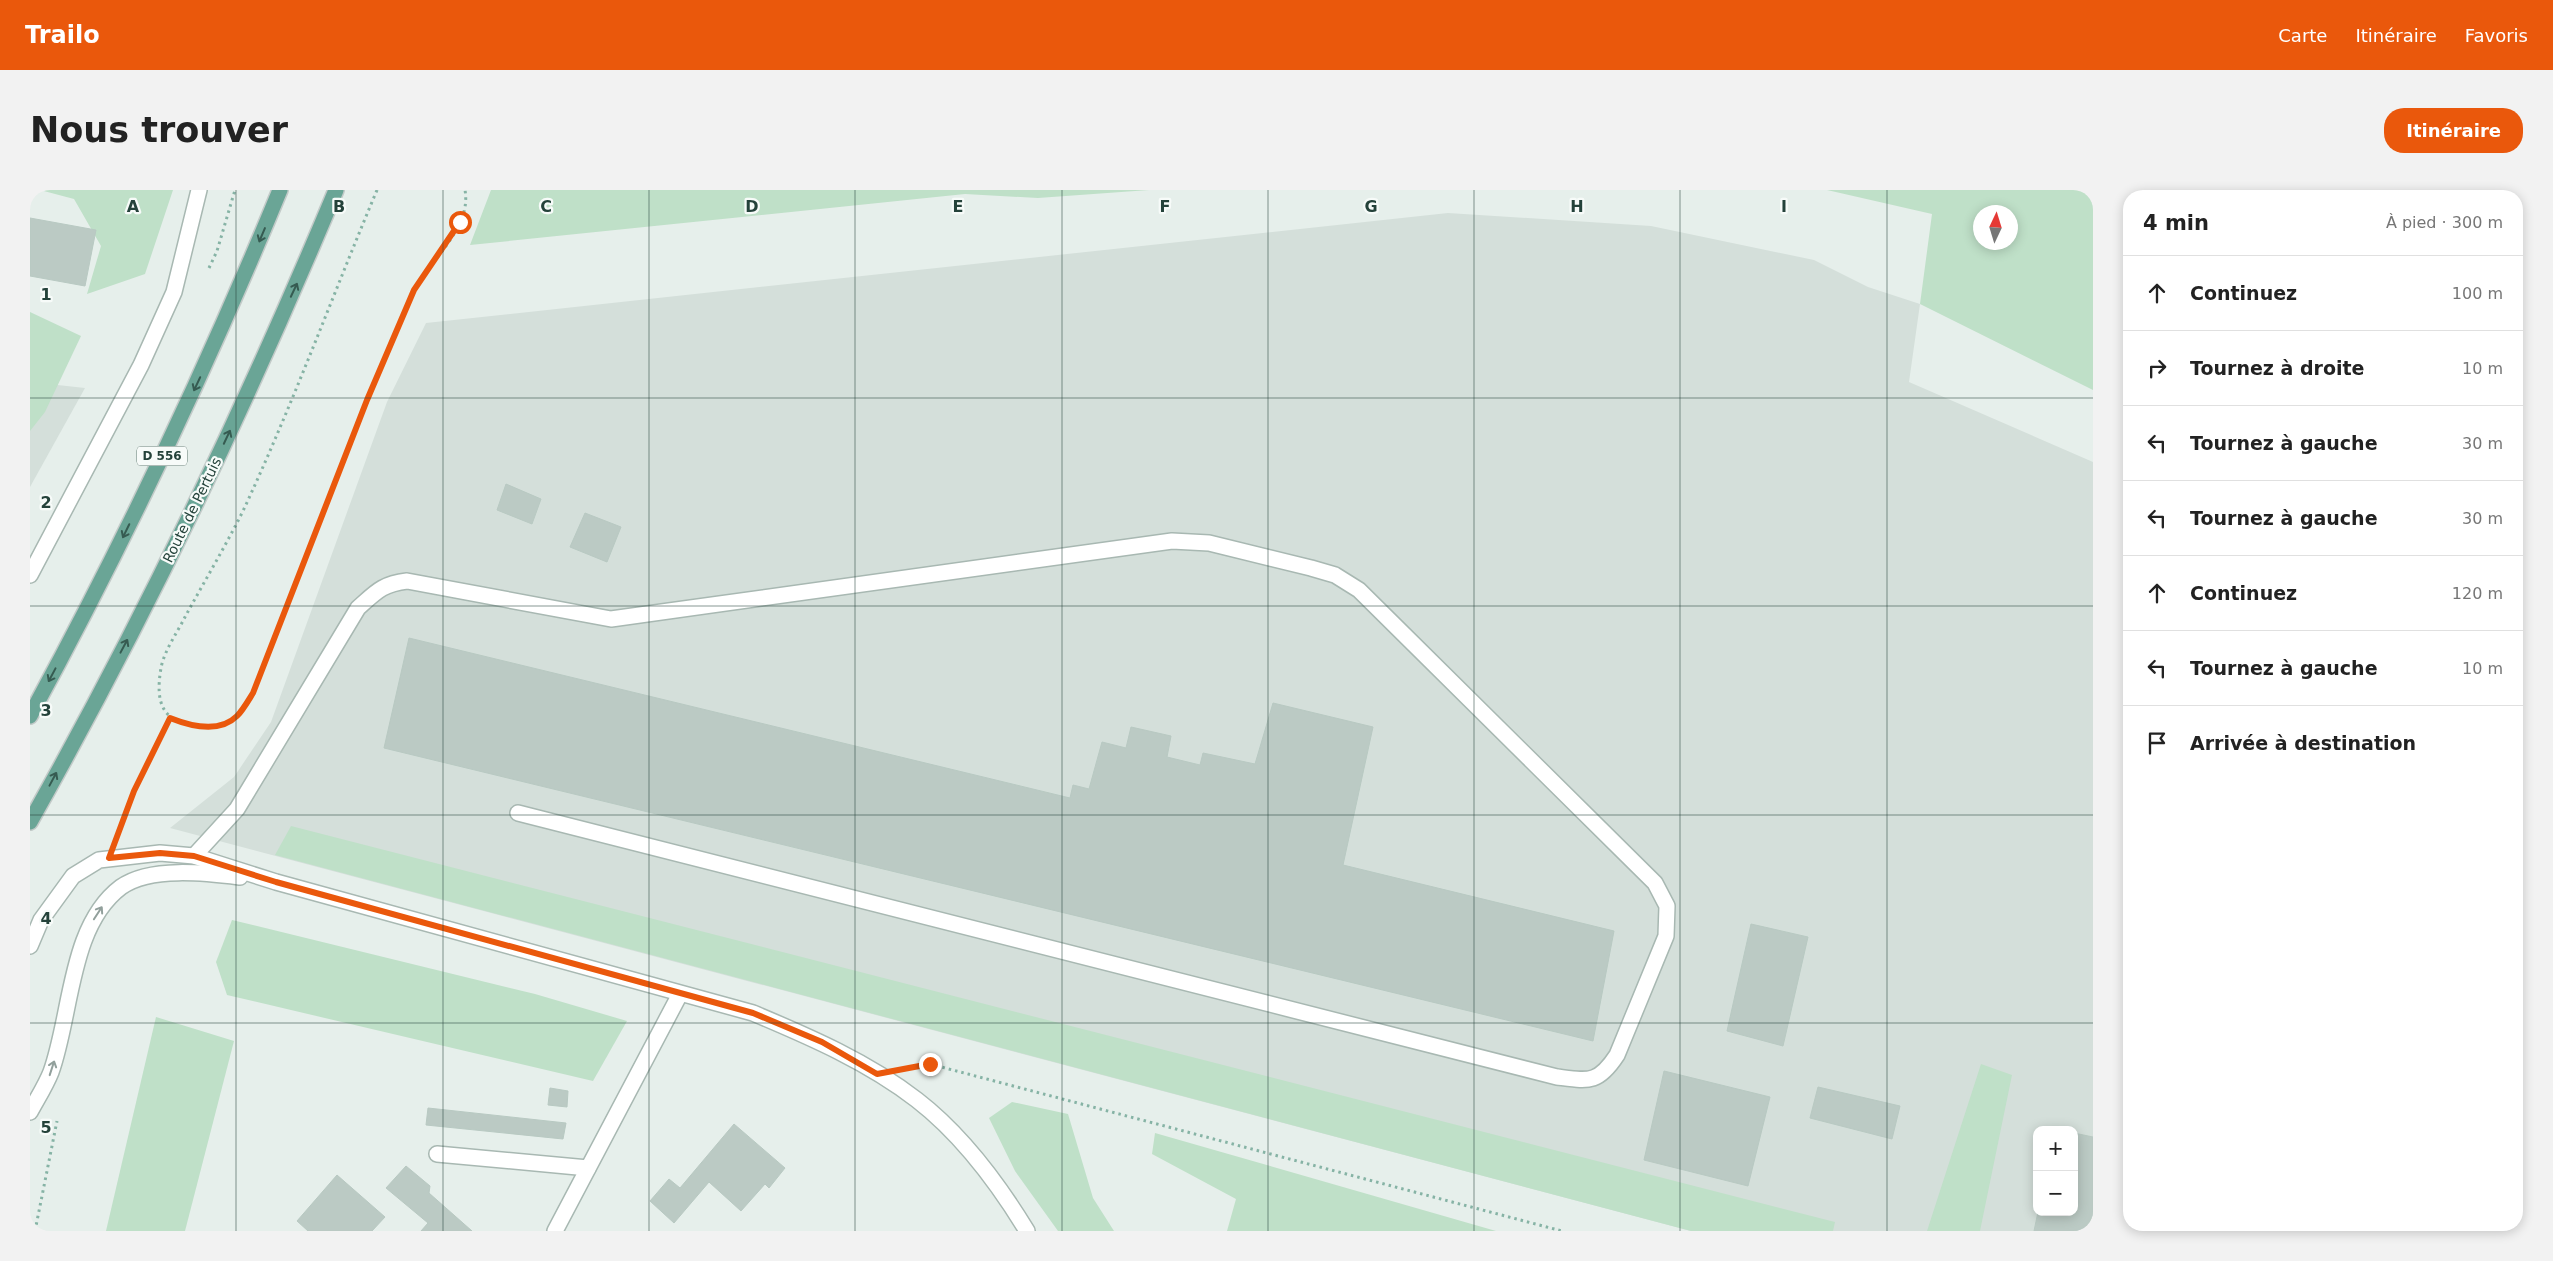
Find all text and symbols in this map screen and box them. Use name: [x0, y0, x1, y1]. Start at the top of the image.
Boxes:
text: Trailo: [25, 21, 100, 49]
text: Carte: [2278, 25, 2327, 46]
text: Itinéraire: [2355, 25, 2437, 46]
text: Favoris: [2465, 25, 2528, 46]
button: Itinéraire: [2384, 108, 2523, 153]
text: Nous trouver: [30, 110, 288, 150]
text: A: [127, 197, 140, 216]
text: B: [333, 197, 345, 216]
text: C: [540, 197, 552, 216]
text: D: [745, 197, 759, 216]
text: E: [953, 197, 963, 216]
text: F: [1160, 197, 1170, 216]
text: G: [1364, 197, 1378, 216]
text: H: [1570, 197, 1584, 216]
text: I: [1781, 197, 1787, 216]
north arrow: [1973, 205, 2018, 250]
route start: [449, 211, 472, 234]
text: 4 min: [2143, 211, 2209, 235]
text: À pied · 300 m: [2386, 213, 2503, 232]
one-way arrow: [256, 227, 266, 242]
icon: ahead: [2143, 279, 2171, 307]
text: Continuez: [2190, 282, 2297, 304]
one-way arrow: [290, 283, 300, 298]
text: 100 m: [2452, 284, 2503, 303]
text: 1: [40, 285, 52, 304]
icon: right: [2143, 354, 2171, 382]
text: Tournez à droite: [2190, 357, 2364, 379]
text: 10 m: [2462, 359, 2503, 378]
one-way arrow: [191, 376, 201, 391]
icon: left: [2143, 429, 2171, 457]
one-way arrow: [222, 430, 232, 445]
text: Tournez à gauche: [2190, 432, 2378, 454]
text: 30 m: [2462, 434, 2503, 453]
road number: D 556: [137, 446, 187, 466]
street label: Route de Pertuis: [160, 455, 224, 565]
text: 2: [40, 493, 52, 512]
icon: left: [2143, 504, 2171, 532]
text: Tournez à gauche: [2190, 507, 2378, 529]
text: 30 m: [2462, 509, 2503, 528]
one-way arrow: [121, 523, 131, 538]
icon: ahead: [2143, 579, 2171, 607]
text: Continuez: [2190, 582, 2297, 604]
text: 120 m: [2452, 584, 2503, 603]
one-way arrow: [119, 638, 129, 653]
icon: left: [2143, 654, 2171, 682]
text: Tournez à gauche: [2190, 657, 2378, 679]
text: 10 m: [2462, 659, 2503, 678]
one-way arrow: [47, 667, 56, 682]
text: 3: [40, 701, 52, 720]
icon: arrive: [2143, 729, 2171, 757]
text: Arrivée à destination: [2190, 732, 2416, 754]
one-way arrow: [49, 772, 58, 787]
one-way arrow: [93, 907, 103, 921]
text: 4: [40, 909, 52, 928]
route end: [919, 1053, 942, 1076]
one-way arrow: [47, 1060, 57, 1076]
text: 5: [40, 1118, 52, 1137]
map controls: [2033, 1126, 2078, 1216]
button: +: [2033, 1126, 2078, 1171]
button: −: [2033, 1171, 2078, 1216]

